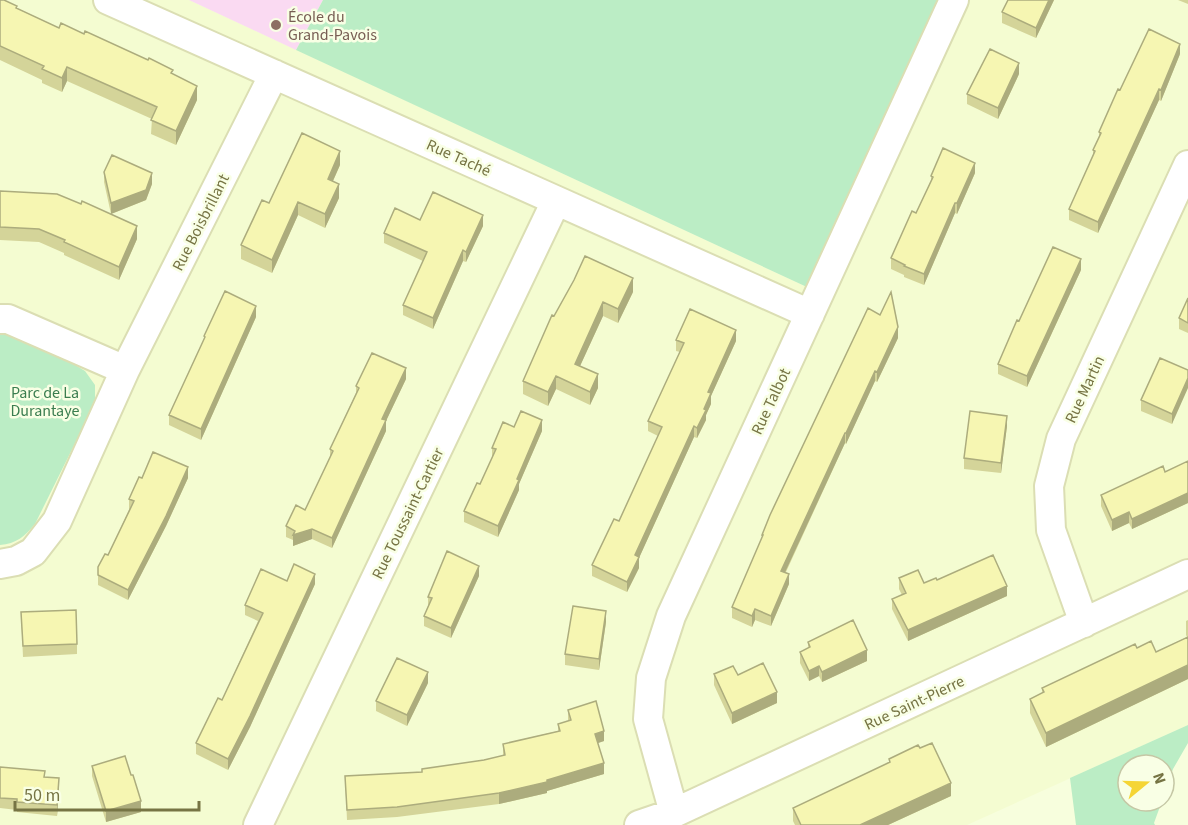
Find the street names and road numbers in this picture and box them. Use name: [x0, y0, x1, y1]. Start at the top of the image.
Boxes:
street label: Rue Taché: [423, 134, 494, 182]
street label: Rue Boisbrillant: [167, 170, 235, 275]
street label: Rue Martin: [1060, 352, 1110, 427]
street label: Rue Talbot: [746, 364, 796, 438]
street label: Rue Toussaint-Cartier: [367, 444, 449, 583]
street label: Rue Saint-Pierre: [861, 670, 968, 736]

